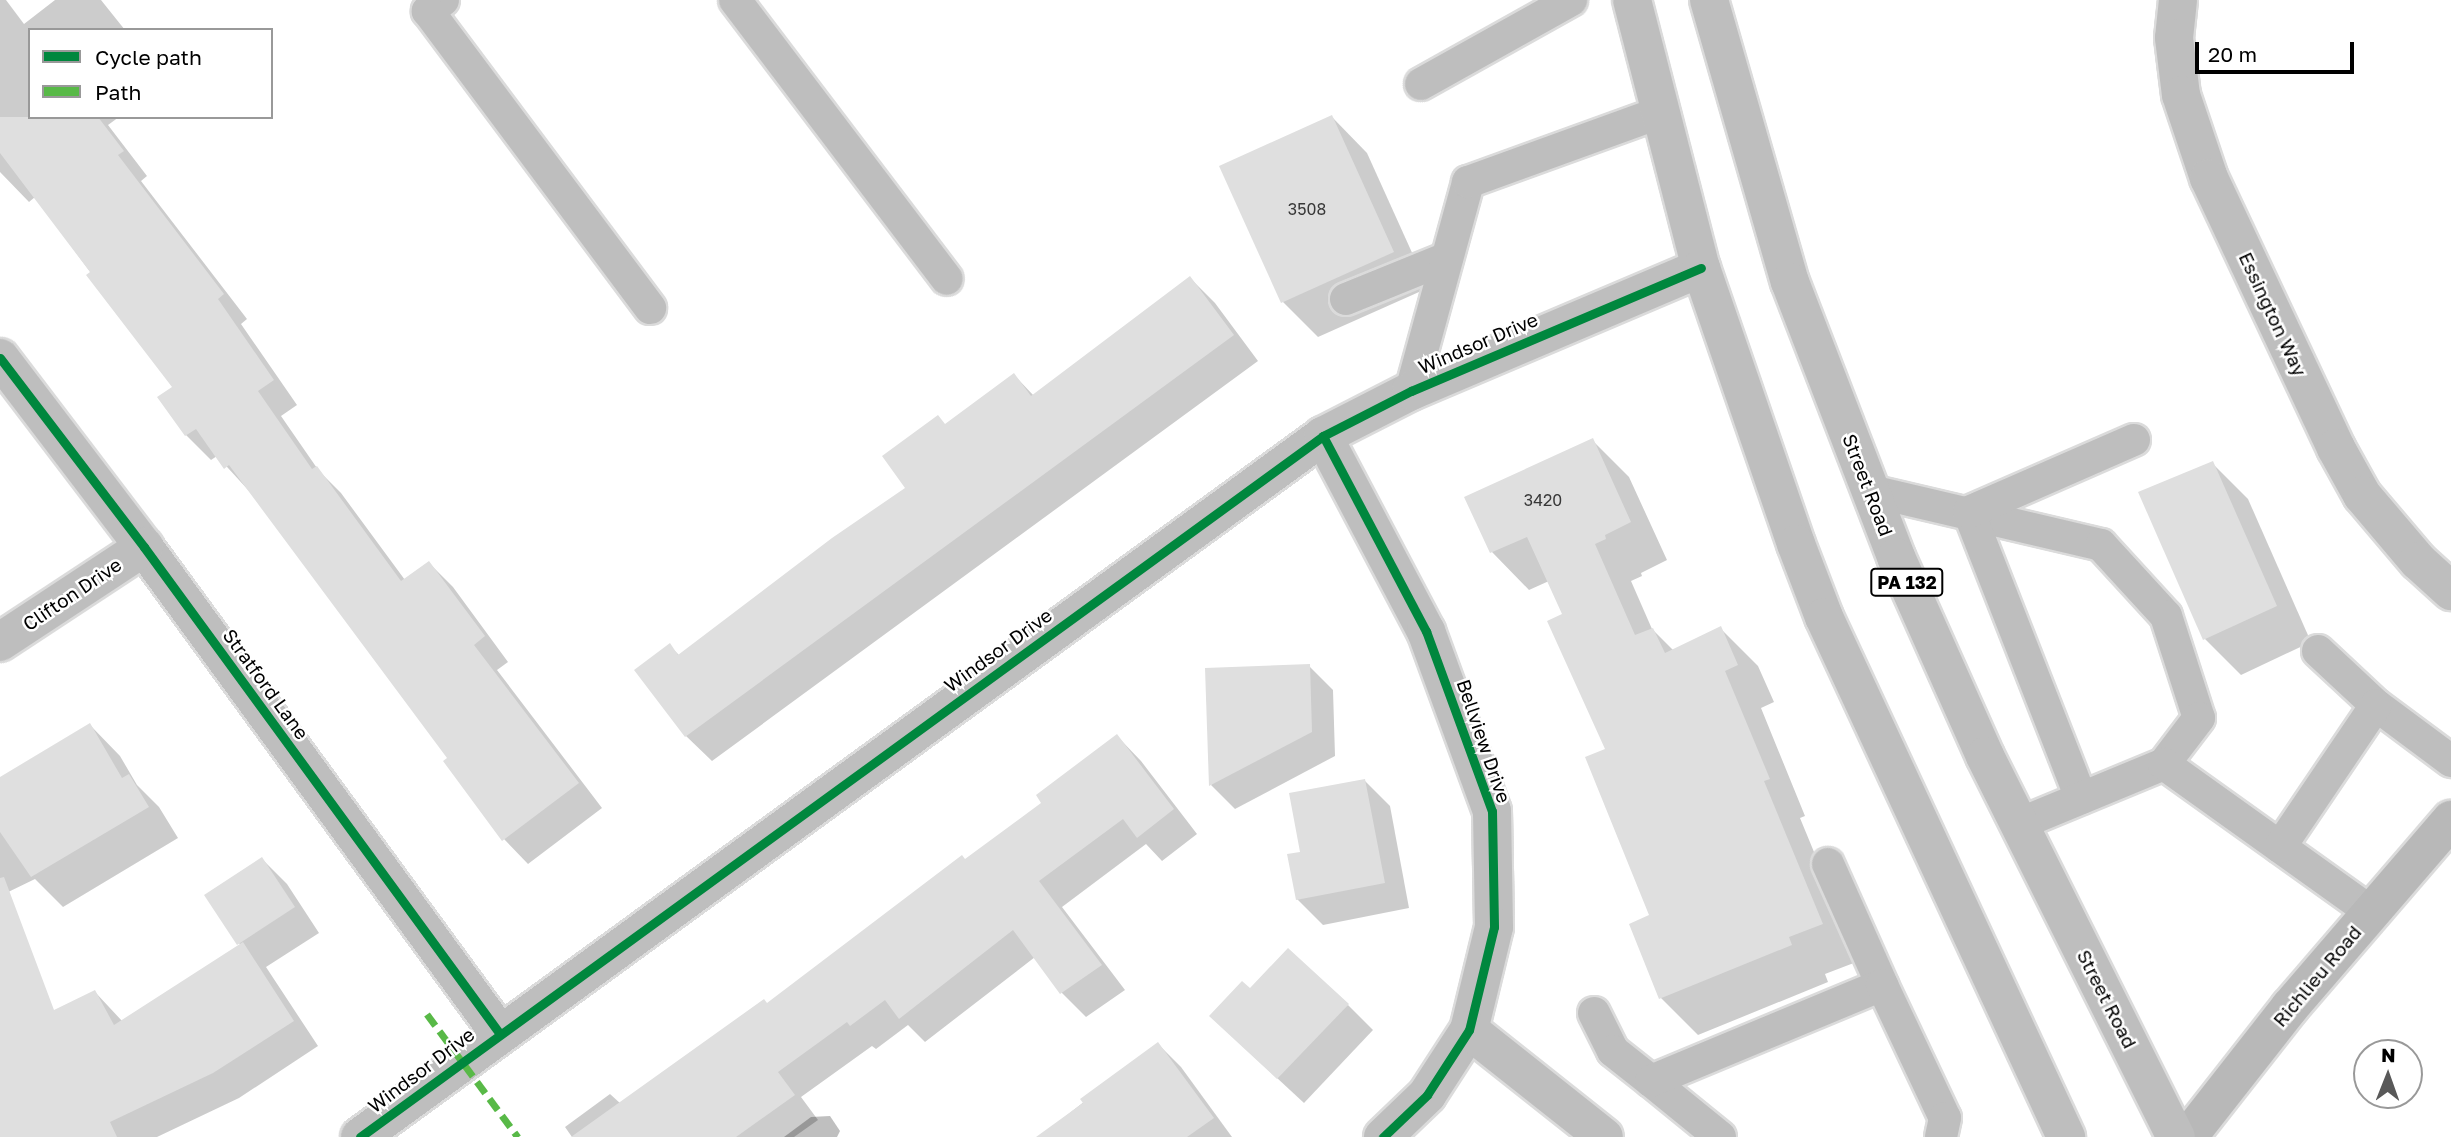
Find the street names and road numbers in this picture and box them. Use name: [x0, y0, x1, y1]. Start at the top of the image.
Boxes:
street label: Essington Way: [2234, 248, 2312, 380]
street label: Windsor Drive: [1415, 308, 1541, 378]
street label: Street Road: [1838, 431, 1898, 539]
street label: Clifton Drive: [18, 553, 126, 635]
road number: PA 132: [1870, 568, 1944, 596]
street label: Windsor Drive: [940, 603, 1056, 697]
street label: Stratford Lane: [218, 624, 314, 744]
street label: Bellview Drive: [1452, 676, 1516, 806]
street label: Richlieu Road: [2268, 921, 2366, 1031]
street label: Street Road: [2072, 946, 2142, 1052]
street label: Windsor Drive: [363, 1023, 479, 1117]

